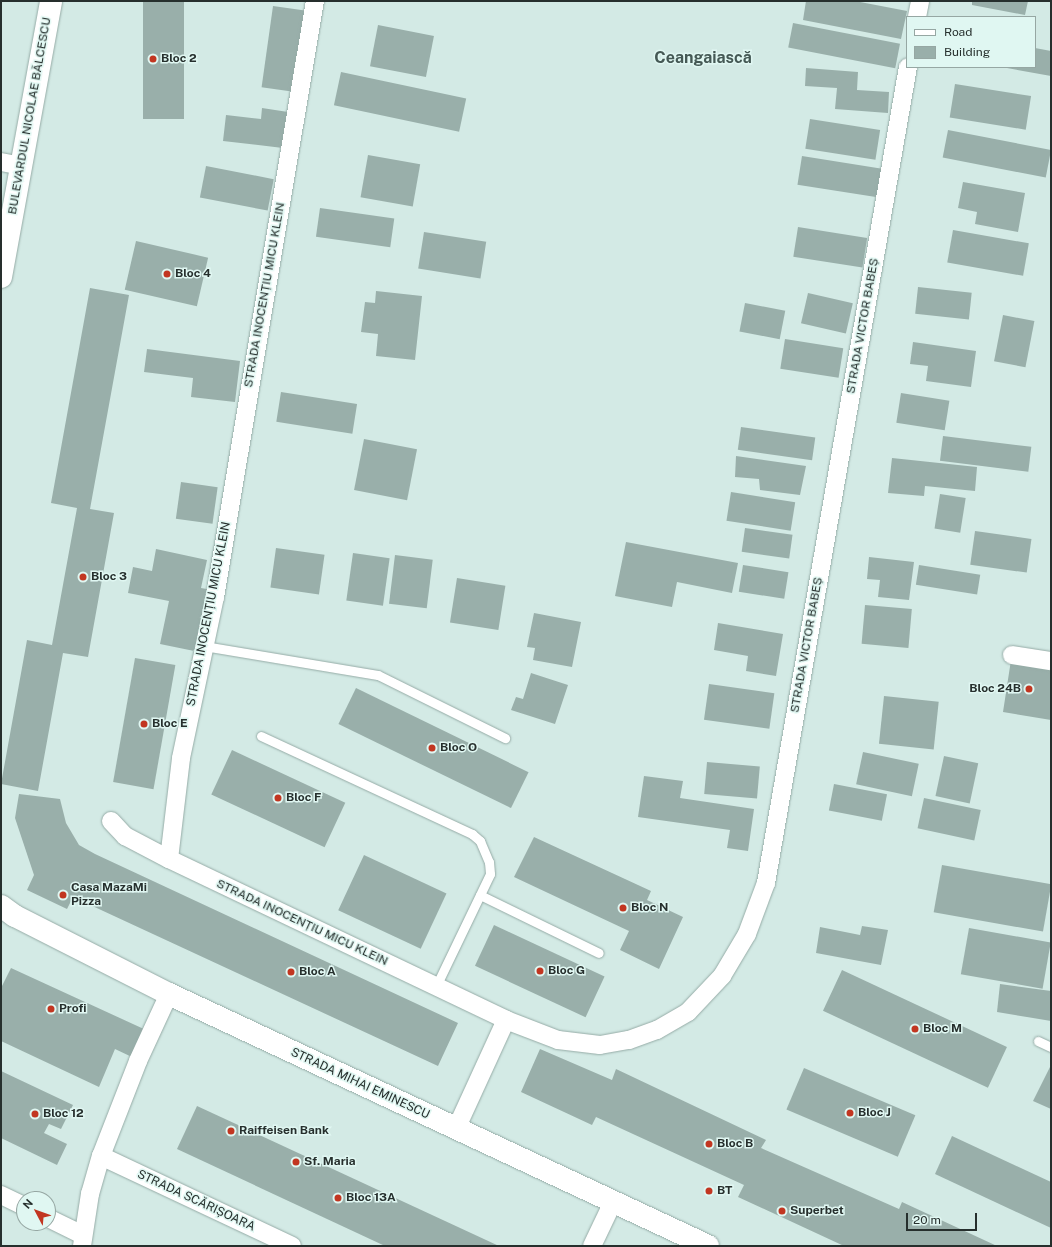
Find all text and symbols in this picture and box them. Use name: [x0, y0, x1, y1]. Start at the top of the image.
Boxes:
street label: BULEVARDUL NICOLAE BĂLCESCU: [6, 16, 54, 216]
legend: [906, 16, 1036, 68]
text: Road: [944, 25, 972, 39]
text: Building: [944, 45, 990, 59]
district label: Ceangaiască: [654, 48, 752, 68]
place label: Bloc 2: [161, 52, 197, 66]
marker: Bloc 2: [148, 54, 158, 64]
street label: STRADA INOCENȚIU MICU KLEIN: [242, 201, 288, 389]
street label: STRADA VICTOR BABEȘ: [844, 257, 882, 395]
place label: Bloc 4: [175, 267, 211, 281]
marker: Bloc 4: [162, 269, 172, 279]
street label: STRADA INOCENȚIU MICU KLEIN: [184, 521, 234, 707]
place label: Bloc 3: [91, 570, 127, 584]
marker: Bloc 3: [78, 572, 88, 582]
street label: STRADA VICTOR BABEȘ: [788, 576, 826, 714]
place label: Bloc 24B: [969, 682, 1021, 696]
marker: Bloc 24B: [1024, 684, 1034, 694]
place label: Bloc E: [152, 717, 188, 731]
marker: Bloc E: [139, 719, 149, 729]
place label: Bloc O: [440, 741, 477, 755]
marker: Bloc O: [427, 743, 437, 753]
place label: Bloc F: [286, 791, 321, 805]
marker: Bloc F: [273, 793, 283, 803]
street label: STRADA INOCENȚIU MICU KLEIN: [214, 877, 390, 969]
place label: Casa MazaMi Pizza: [71, 881, 147, 909]
marker: Casa MazaMi Pizza: [58, 890, 68, 900]
place label: Bloc N: [631, 901, 668, 915]
marker: Bloc N: [618, 903, 628, 913]
place label: Bloc G: [548, 964, 585, 978]
place label: Bloc A: [299, 965, 336, 979]
marker: Bloc G: [535, 966, 545, 976]
marker: Bloc A: [286, 967, 296, 977]
place label: Profi: [59, 1002, 86, 1016]
marker: Profi: [46, 1004, 56, 1014]
place label: Bloc M: [923, 1022, 962, 1036]
marker: Bloc M: [910, 1024, 920, 1034]
street label: STRADA MIHAI EMINESCU: [288, 1045, 432, 1123]
place label: Bloc J: [858, 1106, 891, 1120]
place label: Bloc 12: [43, 1107, 84, 1121]
marker: Bloc J: [845, 1108, 855, 1118]
marker: Bloc 12: [30, 1109, 40, 1119]
place label: Raiffeisen Bank: [239, 1124, 329, 1138]
marker: Raiffeisen Bank: [226, 1126, 236, 1136]
place label: Bloc B: [717, 1137, 753, 1151]
marker: Bloc B: [704, 1139, 714, 1149]
place label: Sf. Maria: [304, 1155, 356, 1169]
marker: Sf. Maria: [291, 1157, 301, 1167]
street label: STRADA SCĂRIȘOARA: [135, 1167, 257, 1235]
place label: BT: [717, 1184, 732, 1198]
marker: BT: [704, 1186, 714, 1196]
north arrow: [16, 1191, 56, 1231]
place label: Bloc 13A: [346, 1191, 396, 1205]
marker: Bloc 13A: [333, 1193, 343, 1203]
text: N: [20, 1197, 35, 1211]
place label: Superbet: [790, 1204, 844, 1218]
scale bar: [908, 1205, 979, 1231]
marker: Superbet: [777, 1206, 787, 1216]
text: 20 m: [913, 1213, 941, 1227]

